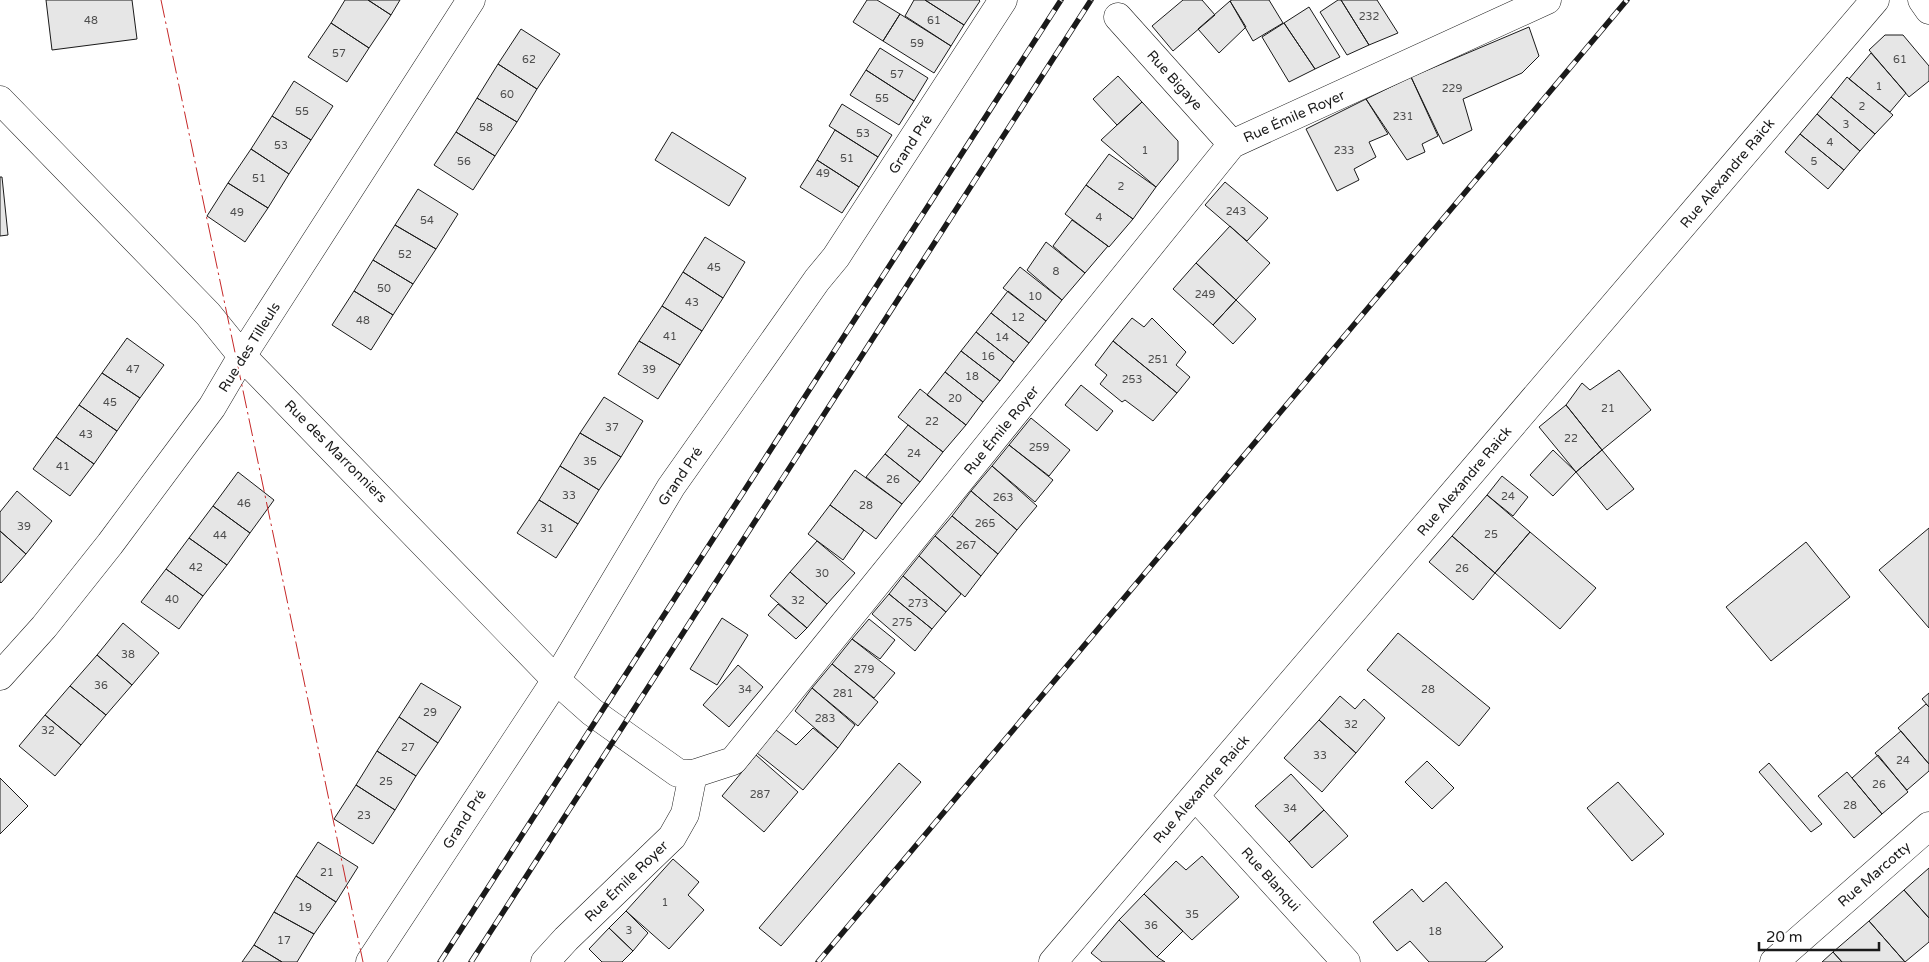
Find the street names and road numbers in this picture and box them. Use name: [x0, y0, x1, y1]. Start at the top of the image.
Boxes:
street label: Rue Bigaye: [1143, 47, 1206, 114]
street label: Rue Émile Royer: [1241, 86, 1348, 146]
street label: Grand Pré: [885, 111, 936, 177]
street label: Rue Alexandre Raick: [1677, 115, 1778, 232]
street label: Rue des Tilleuls: [215, 299, 284, 395]
street label: Rue Émile Royer: [960, 382, 1043, 478]
street label: Rue des Marronniers: [281, 397, 391, 506]
street label: Rue Alexandre Raick: [1414, 423, 1515, 540]
street label: Grand Pré: [655, 444, 706, 509]
street label: Rue Alexandre Raick: [1150, 732, 1253, 847]
street label: Grand Pré: [439, 786, 490, 852]
street label: Rue Émile Royer: [581, 837, 672, 925]
street label: Rue Marcotty: [1835, 838, 1914, 911]
street label: Rue Blanqui: [1237, 844, 1304, 915]

